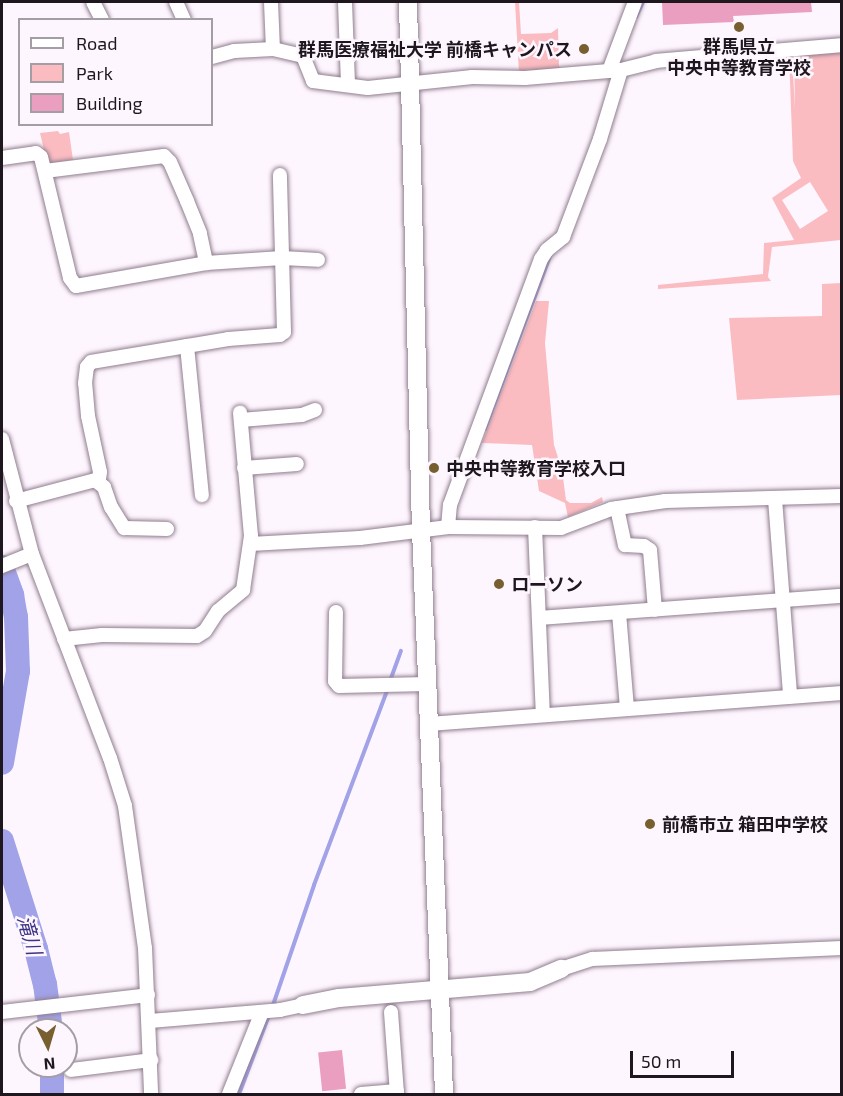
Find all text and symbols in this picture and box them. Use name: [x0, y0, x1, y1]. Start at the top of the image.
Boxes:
legend: [18, 18, 213, 126]
marker: 群馬県立 中央中等教育学校: [732, 20, 746, 34]
text: Road: [76, 32, 117, 54]
place label: 群馬県立 中央中等教育学校: [667, 36, 811, 78]
place label: 群馬医療福祉大学 前橋キャンパス: [298, 38, 572, 60]
marker: 群馬医療福祉大学 前橋キャンパス: [577, 42, 591, 56]
text: Park: [76, 62, 113, 84]
text: Building: [76, 92, 143, 114]
place label: 中央中等教育学校入口: [446, 457, 626, 479]
marker: 中央中等教育学校入口: [427, 461, 441, 475]
place label: ローソン: [511, 573, 583, 595]
marker: ローソン: [492, 577, 506, 591]
place label: 前橋市立 箱田中学校: [662, 813, 828, 835]
marker: 前橋市立 箱田中学校: [643, 817, 657, 831]
water label: 滝川: [13, 912, 47, 958]
north arrow: [18, 1018, 78, 1078]
scale bar: [633, 1039, 736, 1077]
text: 50 m: [641, 1050, 681, 1072]
text: N: [43, 1054, 56, 1074]

